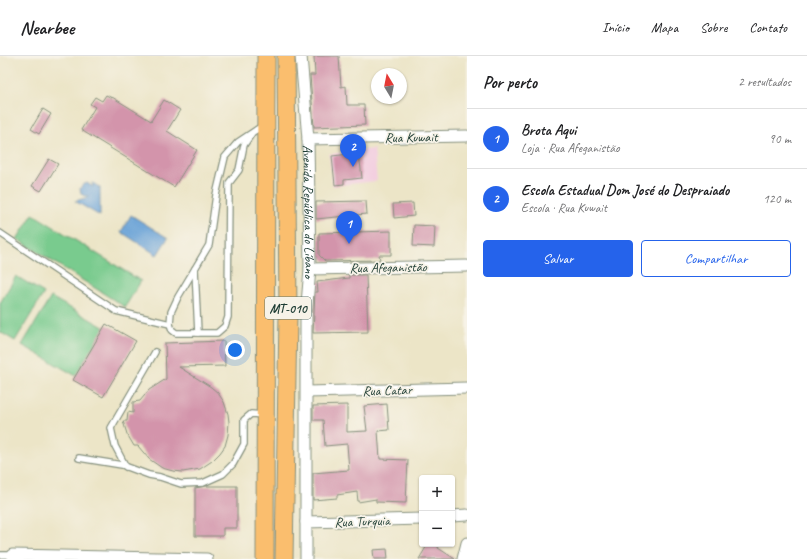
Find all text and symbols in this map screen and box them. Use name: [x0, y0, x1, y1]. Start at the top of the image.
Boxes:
text: Nearbee: [20, 16, 74, 40]
text: Início: [602, 19, 629, 36]
text: Mapa: [651, 19, 678, 36]
text: Sobre: [700, 19, 727, 36]
text: Contato: [749, 19, 787, 36]
north arrow: [371, 68, 407, 104]
text: Por perto: [483, 72, 537, 93]
text: 2 resultados: [738, 74, 791, 90]
text: Brota Aqui: [521, 121, 576, 140]
street label: Rua Kuwait: [384, 129, 439, 146]
text: 1: [493, 131, 499, 147]
text: 90 m: [769, 131, 791, 147]
pin: 2: [340, 134, 366, 167]
text: Loja · Rua Afeganistão: [521, 140, 620, 156]
street label: Avenida República do Líbano: [299, 145, 318, 281]
text: Escola Estadual Dom José do Despraiado: [521, 181, 729, 200]
text: 2: [493, 191, 499, 207]
text: 120 m: [763, 191, 791, 207]
text: Escola · Rua Kuwait: [521, 200, 607, 216]
pin: 1: [336, 211, 362, 244]
button: Salvar: [483, 240, 633, 277]
button: Compartilhar: [641, 240, 791, 277]
street label: Rua Afeganistão: [349, 258, 428, 277]
road number: MT-010: [265, 297, 311, 319]
your location: [225, 340, 245, 360]
street label: Rua Catar: [362, 381, 413, 400]
map controls: [419, 475, 455, 547]
button: +: [419, 475, 455, 511]
button: −: [419, 511, 455, 547]
street label: Rua Turquia: [334, 512, 391, 531]

